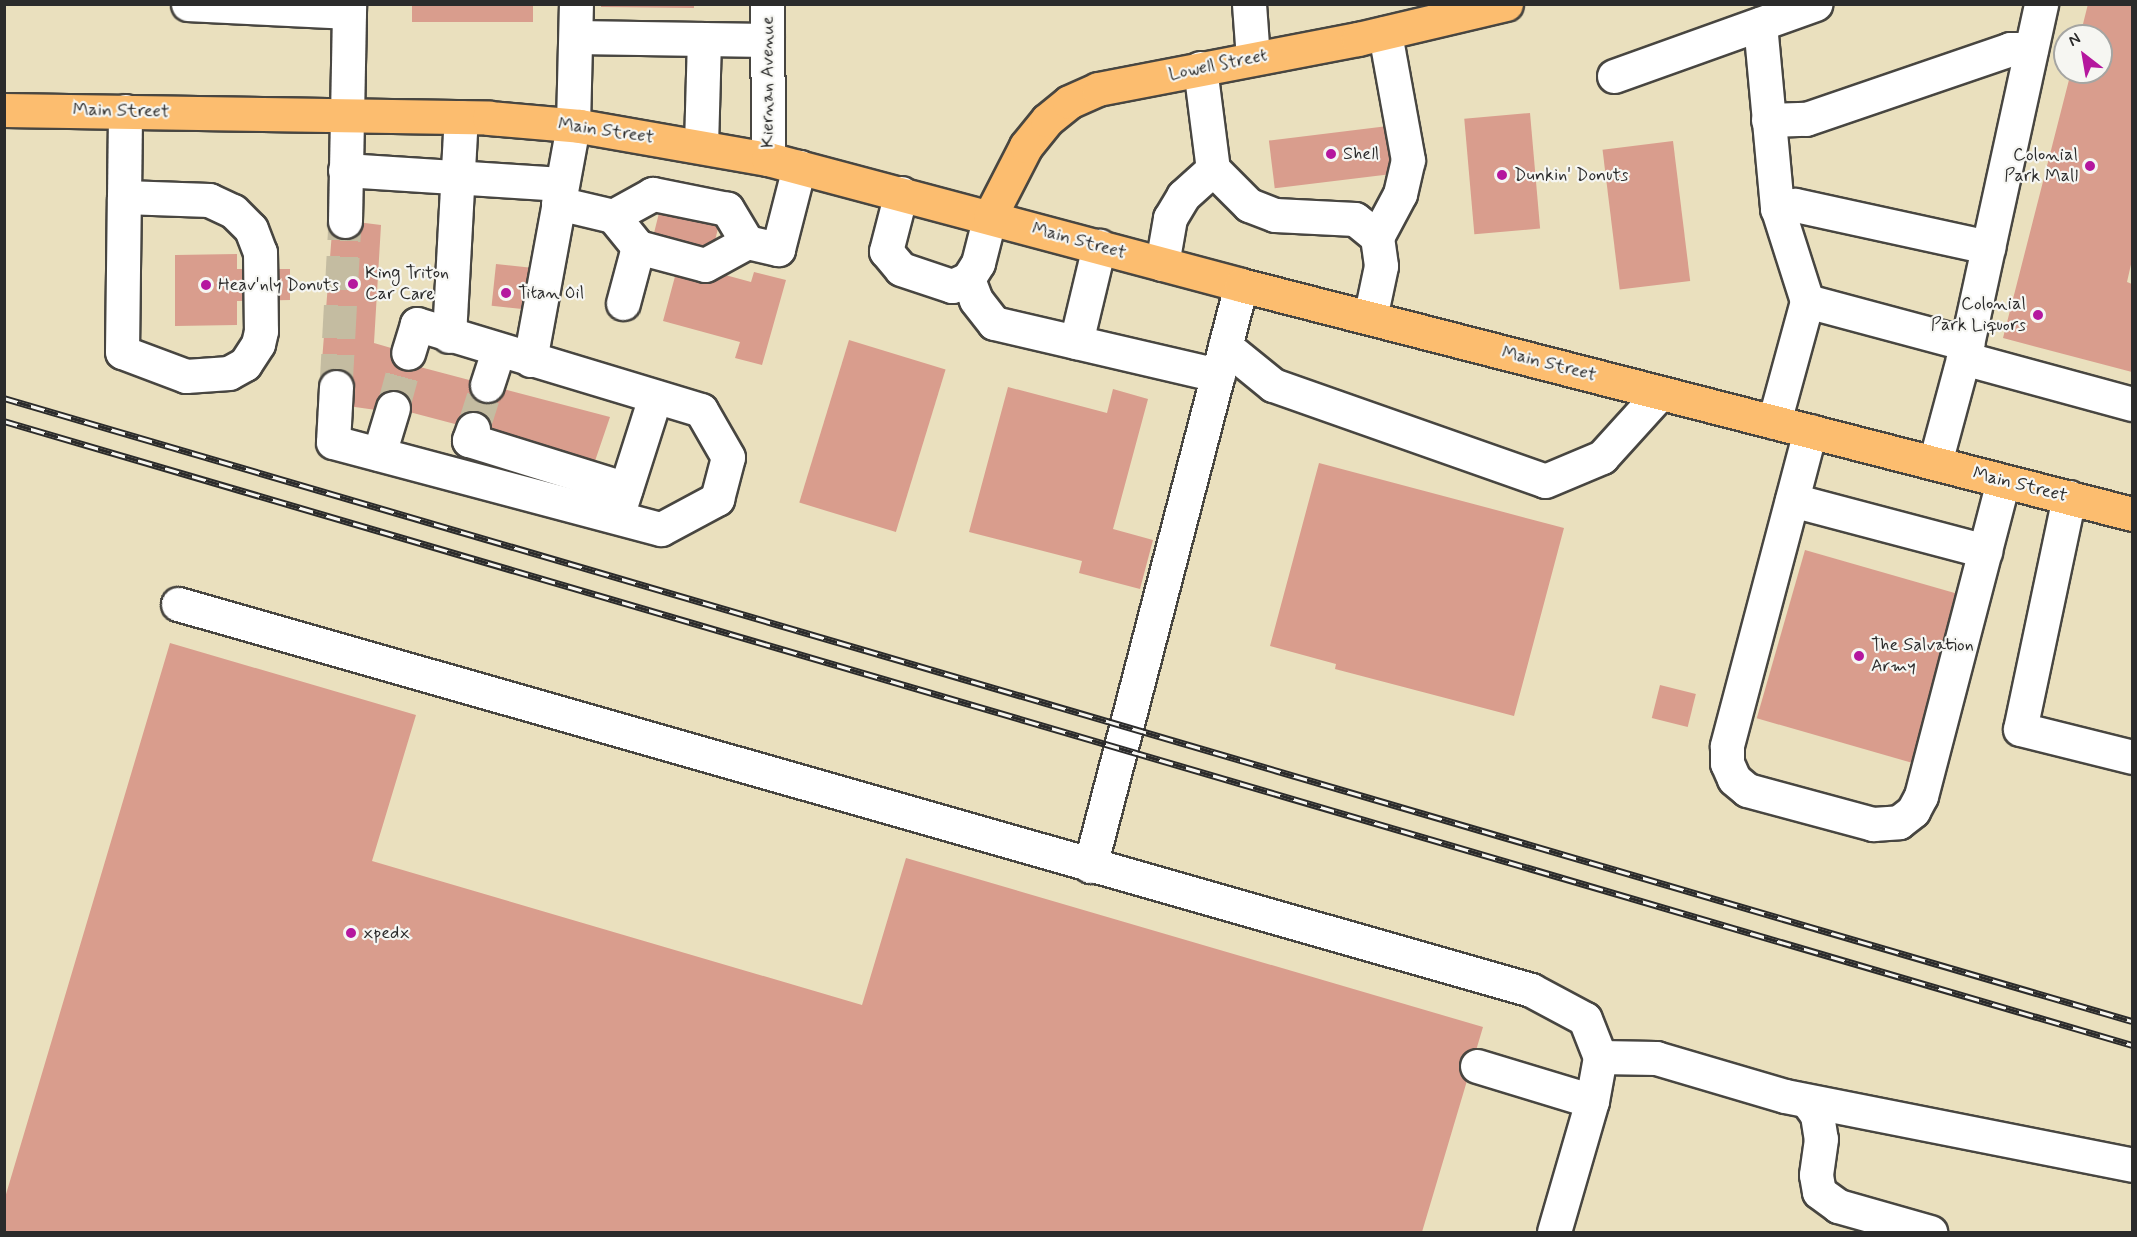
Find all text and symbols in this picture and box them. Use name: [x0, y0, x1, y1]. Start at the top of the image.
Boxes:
street label: Kiernan Avenue: [757, 19, 779, 145]
north arrow: [2053, 24, 2113, 84]
text: N: [2065, 28, 2084, 52]
street label: Lowell Street: [1165, 45, 1271, 85]
street label: Main Street: [73, 99, 169, 123]
street label: Main Street: [557, 114, 655, 148]
place label: Shell: [1343, 143, 1379, 165]
place label: Colonial Park Mall: [2004, 145, 2078, 188]
marker: Shell: [1324, 147, 1338, 161]
marker: Colonial Park Mall: [2083, 159, 2097, 173]
place label: Dunkin' Donuts: [1514, 164, 1628, 186]
marker: Dunkin' Donuts: [1495, 168, 1509, 182]
street label: Main Street: [1030, 218, 1128, 264]
place label: King Triton Car Care: [365, 263, 449, 306]
place label: Heav'nly Donuts: [218, 274, 339, 296]
marker: King Triton Car Care: [346, 277, 360, 291]
marker: Heav'nly Donuts: [199, 278, 213, 292]
place label: Titan Oil: [518, 282, 585, 304]
marker: Titan Oil: [499, 286, 513, 300]
place label: Colonial Park Liquors: [1931, 294, 2026, 336]
marker: Colonial Park Liquors: [2031, 308, 2045, 322]
street label: Main Street: [1500, 342, 1598, 386]
street label: Main Street: [1971, 463, 2069, 507]
place label: The Salvation Army: [1871, 635, 1971, 678]
marker: The Salvation Army: [1852, 649, 1866, 663]
place label: xpedx: [363, 922, 410, 944]
marker: xpedx: [344, 926, 358, 940]

